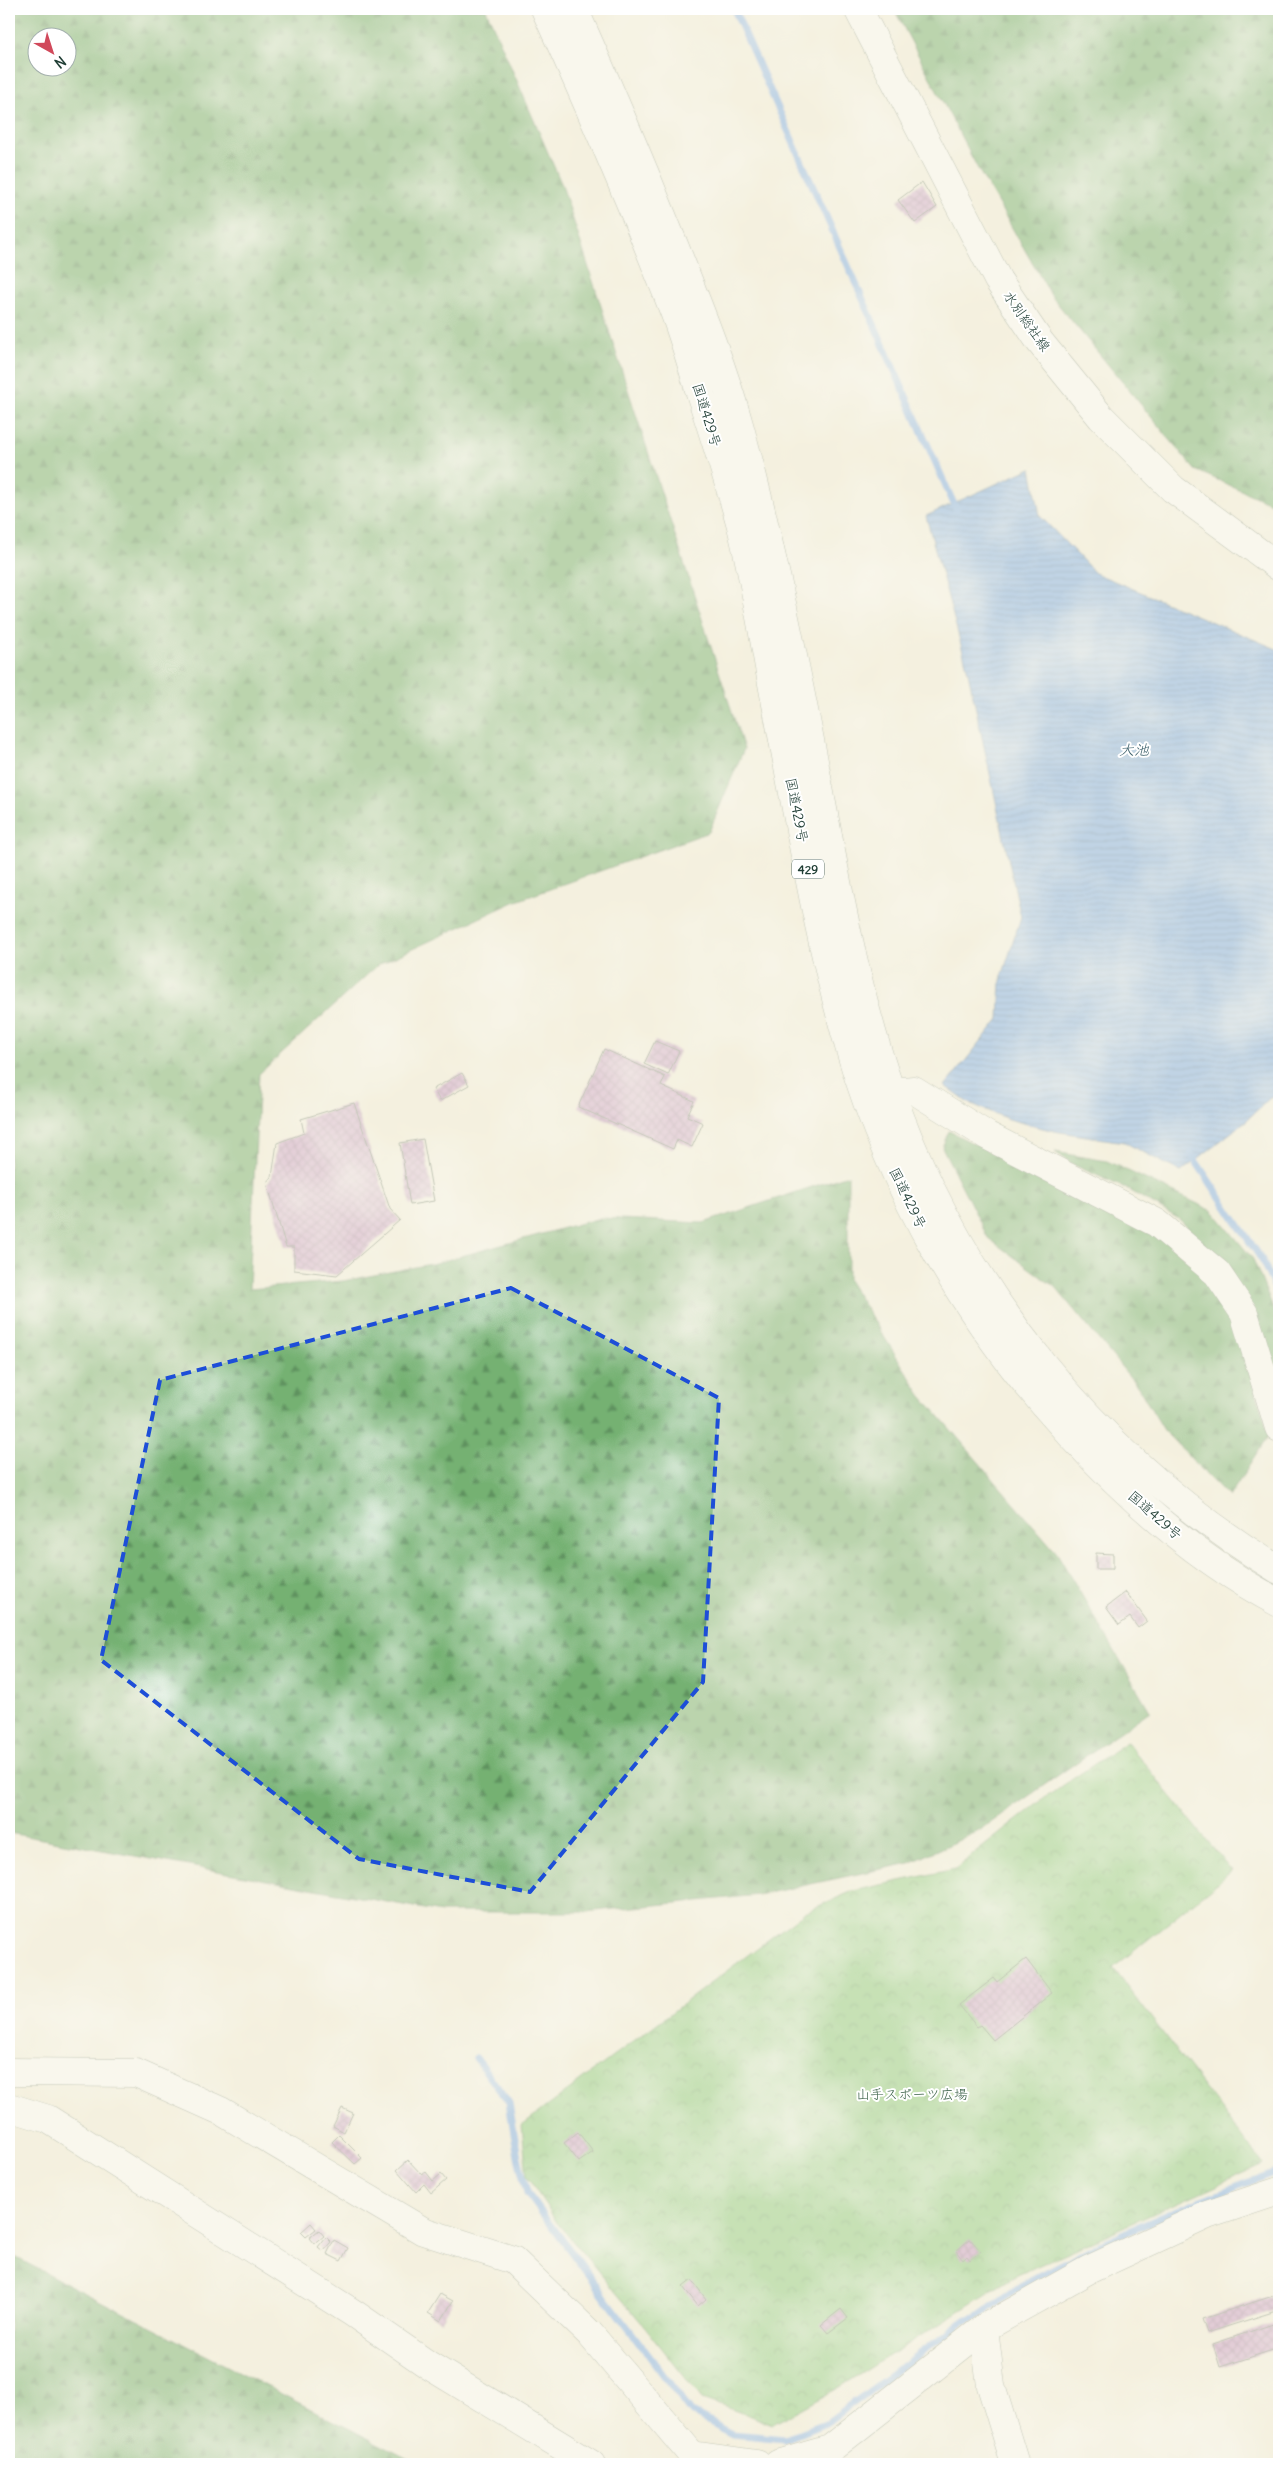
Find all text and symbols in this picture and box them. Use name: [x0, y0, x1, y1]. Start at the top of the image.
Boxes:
north arrow: [28, 28, 78, 78]
text: N: [51, 52, 70, 72]
street label: 水別総社線: [1000, 287, 1054, 355]
street label: 国道429号: [689, 381, 725, 449]
water label: 大池: [1119, 740, 1150, 759]
street label: 国道429号: [782, 776, 812, 844]
road number: 429: [792, 860, 824, 879]
street label: 国道429号: [885, 1164, 931, 1232]
street label: 国道429号: [1124, 1487, 1186, 1543]
park label: 山手スポーツ広場: [856, 2085, 968, 2103]

